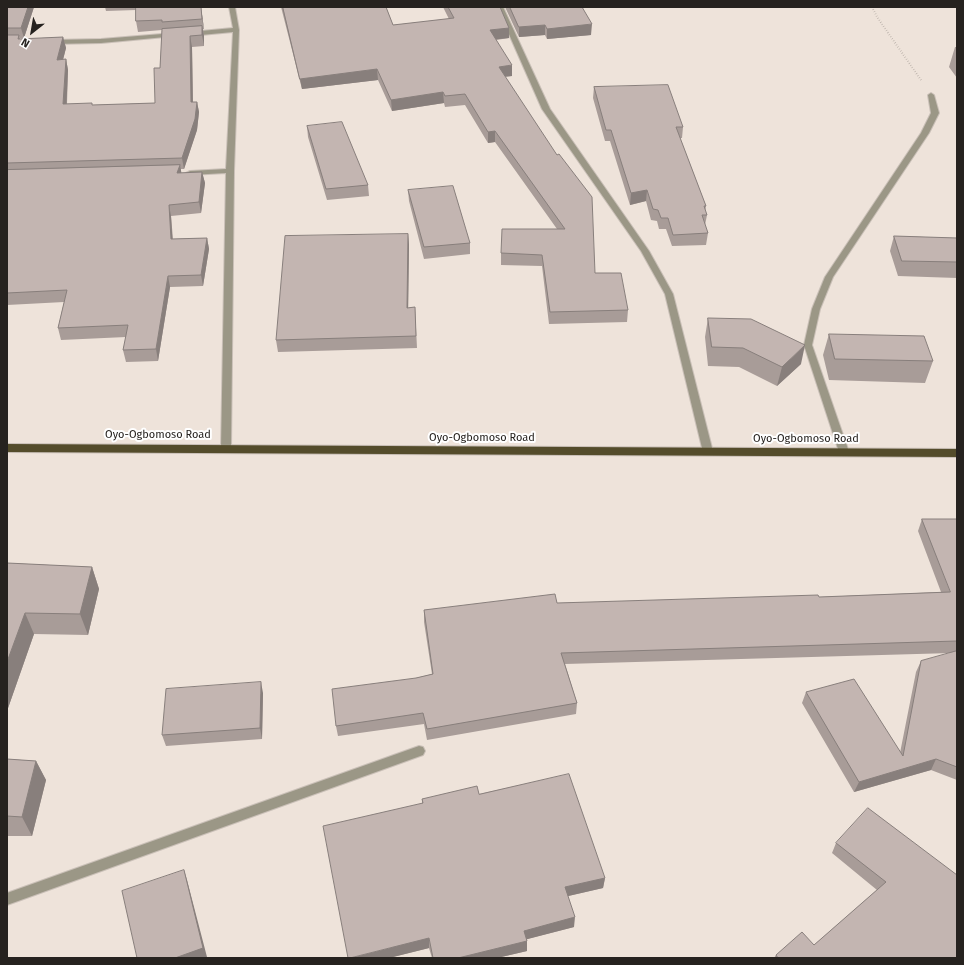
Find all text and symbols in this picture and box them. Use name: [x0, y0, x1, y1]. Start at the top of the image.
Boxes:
north arrow: [12, 12, 52, 52]
text: N: [19, 35, 32, 50]
street label: Oyo-Ogbomoso Road: [105, 428, 211, 442]
street label: Oyo-Ogbomoso Road: [429, 431, 535, 445]
street label: Oyo-Ogbomoso Road: [753, 432, 859, 446]

